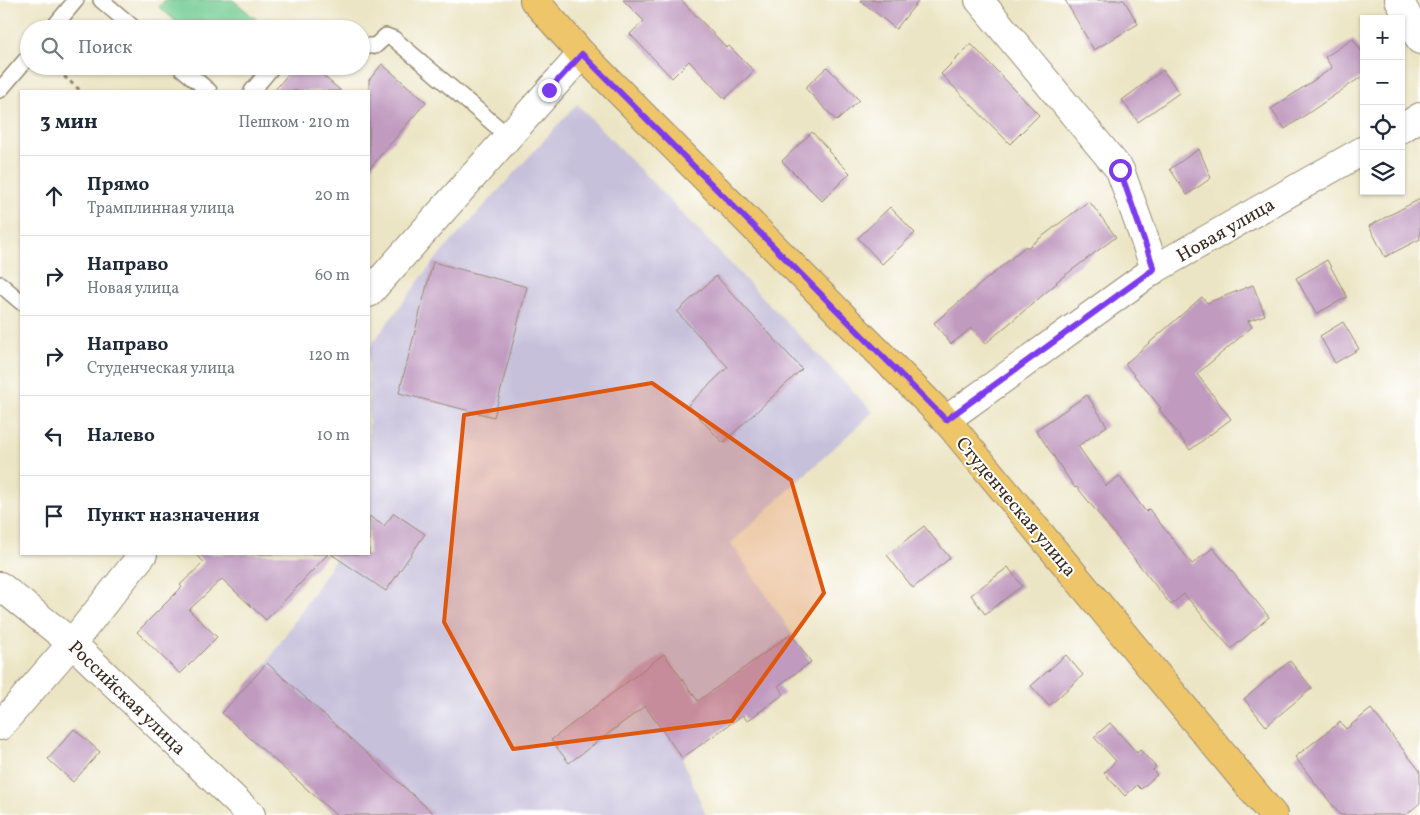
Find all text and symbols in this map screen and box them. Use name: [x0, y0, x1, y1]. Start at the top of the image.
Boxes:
map controls: [1360, 15, 1405, 195]
button: +: [1360, 15, 1405, 60]
search box: [20, 20, 370, 75]
icon: search: [38, 34, 66, 62]
text: Поиск: [78, 35, 132, 61]
button: −: [1360, 60, 1405, 105]
route end: [538, 79, 561, 102]
button: locate: [1360, 105, 1405, 150]
text: 3 мин: [40, 108, 98, 137]
text: Пешком · 210 m: [238, 112, 350, 134]
button: layers: [1360, 150, 1405, 195]
route start: [1109, 159, 1132, 182]
text: Прямо: [87, 172, 149, 198]
icon: ahead: [40, 182, 68, 210]
text: 20 m: [315, 185, 350, 207]
street label: Новая улица: [1172, 192, 1280, 269]
text: Трамплинная улица: [87, 198, 235, 220]
text: Направо: [87, 252, 169, 278]
icon: right: [40, 262, 68, 290]
text: 60 m: [315, 265, 350, 287]
text: Новая улица: [87, 278, 179, 300]
text: Направо: [87, 332, 169, 358]
icon: right: [40, 342, 68, 370]
text: 120 m: [308, 345, 350, 367]
text: Студенческая улица: [87, 358, 235, 380]
icon: left: [40, 422, 68, 450]
text: Налево: [87, 423, 155, 449]
text: 10 m: [317, 425, 350, 447]
street label: Студенческая улица: [949, 432, 1082, 583]
icon: arrive: [40, 502, 68, 530]
text: Пункт назначения: [87, 503, 260, 529]
street label: Российская улица: [62, 635, 191, 762]

